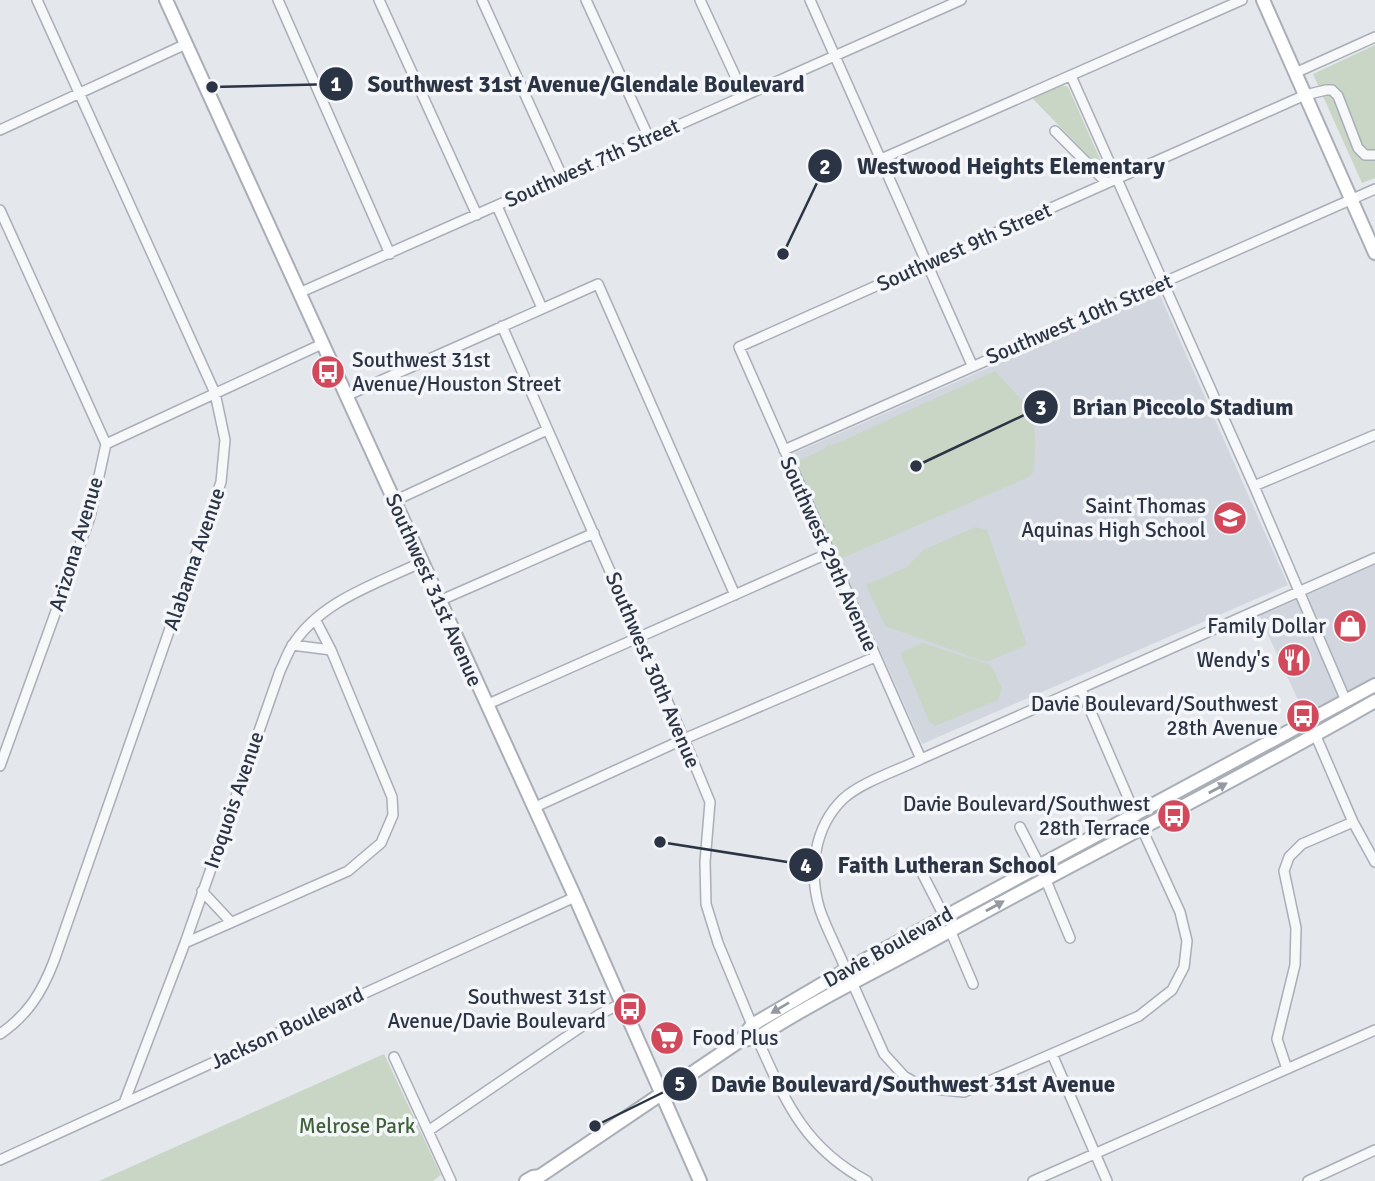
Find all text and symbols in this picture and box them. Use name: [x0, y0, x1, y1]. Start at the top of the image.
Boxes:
callout: Southwest 31st Avenue/Glendale Boulevard: [318, 62, 818, 106]
text: Southwest 31st Avenue/Glendale Boulevard: [367, 70, 805, 99]
text: 1: [330, 71, 342, 97]
street label: Southwest 7th Street: [501, 113, 683, 213]
callout: Westwood Heights Elementary: [808, 144, 1179, 188]
text: Westwood Heights Elementary: [857, 152, 1166, 181]
text: 2: [819, 154, 831, 180]
street label: Southwest 9th Street: [873, 197, 1055, 297]
street label: Southwest 10th Street: [982, 268, 1176, 370]
place label: Southwest 31st Avenue/Houston Street: [352, 347, 561, 397]
bus stop icon: Southwest 31st Avenue/Houston Street: [309, 353, 347, 391]
callout: Brian Piccolo Stadium: [1024, 385, 1308, 429]
text: Brian Piccolo Stadium: [1072, 393, 1294, 422]
text: 3: [1035, 395, 1047, 421]
street label: Southwest 29th Avenue: [774, 452, 884, 656]
street label: Arizona Avenue: [43, 474, 109, 614]
street label: Alabama Avenue: [157, 484, 231, 634]
street label: Southwest 31st Avenue: [380, 489, 488, 691]
place label: Saint Thomas Aquinas High School: [1021, 493, 1206, 543]
school or university icon: Saint Thomas Aquinas High School: [1211, 499, 1249, 537]
street label: Southwest 30th Avenue: [600, 568, 706, 772]
shop icon: Family Dollar: [1331, 607, 1369, 645]
place label: Family Dollar: [1207, 613, 1326, 639]
restaurant icon: Wendy's: [1275, 641, 1313, 679]
place label: Wendy's: [1197, 647, 1270, 673]
place label: Davie Boulevard/Southwest 28th Avenue: [1031, 691, 1278, 741]
bus stop icon: Davie Boulevard/Southwest 28th Avenue: [1284, 697, 1322, 735]
street label: Iroquois Avenue: [198, 728, 270, 872]
one-way arrow: [1208, 782, 1227, 794]
place label: Davie Boulevard/Southwest 28th Terrace: [903, 791, 1150, 841]
bus stop icon: Davie Boulevard/Southwest 28th Terrace: [1155, 797, 1193, 835]
callout: Faith Lutheran School: [789, 843, 1071, 887]
text: Faith Lutheran School: [838, 851, 1056, 880]
text: 4: [800, 853, 812, 879]
one-way arrow: [985, 900, 1005, 912]
street label: Davie Boulevard: [819, 901, 957, 993]
street label: Jackson Boulevard: [206, 981, 368, 1075]
place label: Southwest 31st Avenue/Davie Boulevard: [387, 984, 606, 1034]
bus stop icon: Southwest 31st Avenue/Davie Boulevard: [611, 990, 649, 1028]
one-way arrow: [770, 1002, 789, 1015]
supermarket icon: Food Plus: [648, 1019, 686, 1057]
place label: Food Plus: [692, 1025, 778, 1051]
callout: Davie Boulevard/Southwest 31st Avenue: [662, 1062, 1130, 1106]
text: Davie Boulevard/Southwest 31st Avenue: [711, 1070, 1115, 1099]
text: 5: [674, 1071, 686, 1097]
park label: Melrose Park: [299, 1113, 416, 1139]

